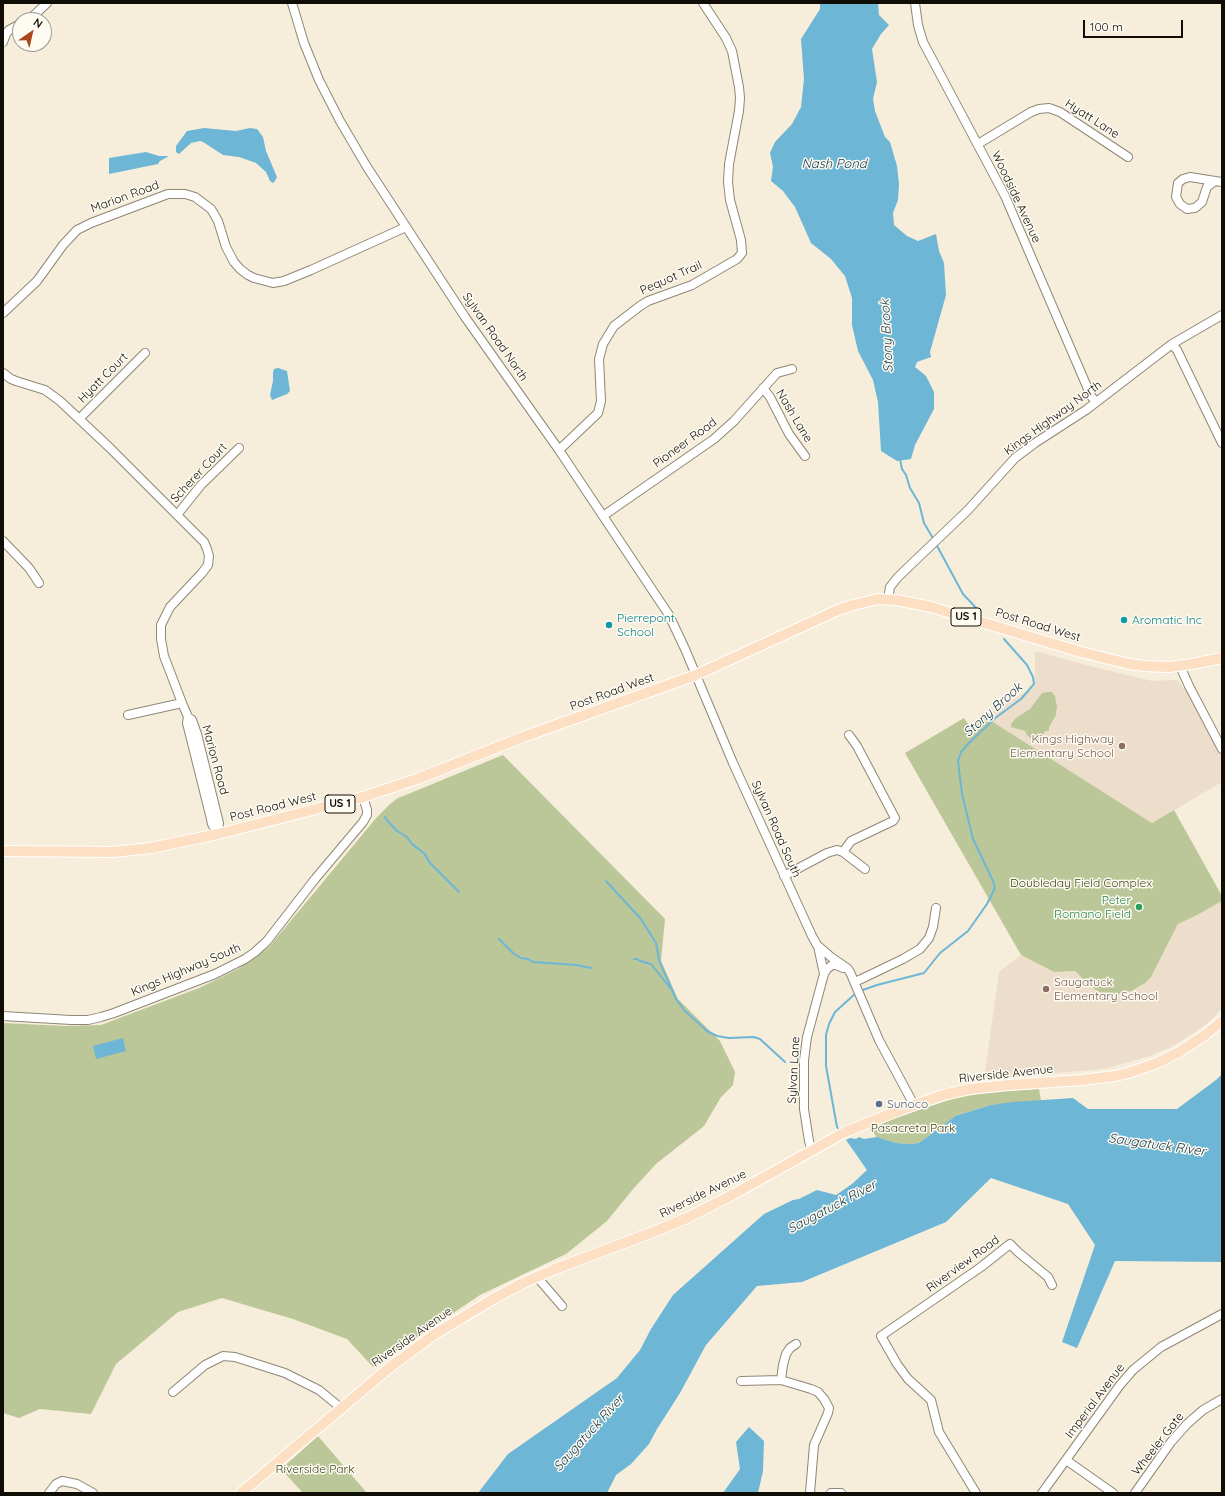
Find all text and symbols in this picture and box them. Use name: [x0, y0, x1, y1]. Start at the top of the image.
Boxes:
north arrow: [12, 12, 52, 52]
scale bar: [1085, 12, 1185, 38]
text: N: [31, 15, 45, 31]
text: 100 m: [1090, 19, 1123, 34]
street label: Hyatt Lane: [1062, 96, 1122, 142]
street label: Woodside Avenue: [988, 149, 1044, 245]
water label: Nash Pond: [801, 156, 867, 172]
street label: Marion Road: [89, 178, 161, 216]
street label: Pequot Trail: [638, 258, 704, 298]
street label: Sylvan Road North: [459, 290, 531, 384]
water label: Stony Brook: [877, 299, 897, 373]
street label: Hyatt Court: [75, 350, 131, 406]
street label: Kings Highway North: [1001, 378, 1105, 458]
street label: Nash Lane: [773, 387, 815, 445]
street label: Pioneer Road: [650, 415, 720, 471]
street label: Scherer Court: [168, 440, 230, 506]
street label: Post Road West: [994, 605, 1082, 645]
road number: US 1: [951, 608, 981, 626]
place label: Pierrepont School: [617, 611, 675, 639]
place label: Aromatic Inc: [1132, 613, 1202, 627]
marker: Aromatic Inc: [1119, 615, 1129, 625]
marker: Pierrepont School: [604, 620, 614, 630]
street label: Post Road West: [568, 670, 656, 714]
water label: Stony Brook: [960, 680, 1026, 740]
street label: Marion Road: [199, 724, 231, 796]
place label: Kings Highway Elementary School: [1010, 732, 1114, 760]
marker: Kings Highway Elementary School: [1117, 741, 1127, 751]
street label: Sylvan Road South: [748, 778, 804, 880]
street label: Post Road West: [228, 789, 318, 825]
road number: US 1: [325, 795, 355, 813]
park label: Doubleday Field Complex: [1010, 876, 1152, 890]
place label: Peter Romano Field: [1054, 893, 1131, 921]
marker: Peter Romano Field: [1134, 902, 1144, 912]
street label: Kings Highway South: [129, 940, 243, 1000]
place label: Saugatuck Elementary School: [1054, 975, 1158, 1003]
marker: Saugatuck Elementary School: [1041, 984, 1051, 994]
street label: Sylvan Lane: [785, 1036, 803, 1104]
street label: Riverside Avenue: [958, 1062, 1054, 1086]
place label: Sunoco: [887, 1097, 928, 1111]
marker: Sunoco: [874, 1099, 884, 1109]
park label: Pasacreta Park: [871, 1121, 955, 1135]
water label: Saugatuck River: [1107, 1130, 1207, 1160]
street label: Riverside Avenue: [657, 1167, 749, 1221]
water label: Saugatuck River: [785, 1177, 879, 1237]
street label: Riverview Road: [924, 1233, 1002, 1295]
street label: Riverside Avenue: [369, 1304, 455, 1370]
street label: Imperial Avenue: [1062, 1361, 1128, 1441]
water label: Saugatuck River: [550, 1391, 628, 1475]
street label: Wheeler Gate: [1129, 1410, 1187, 1478]
park label: Riverside Park: [275, 1462, 355, 1476]

